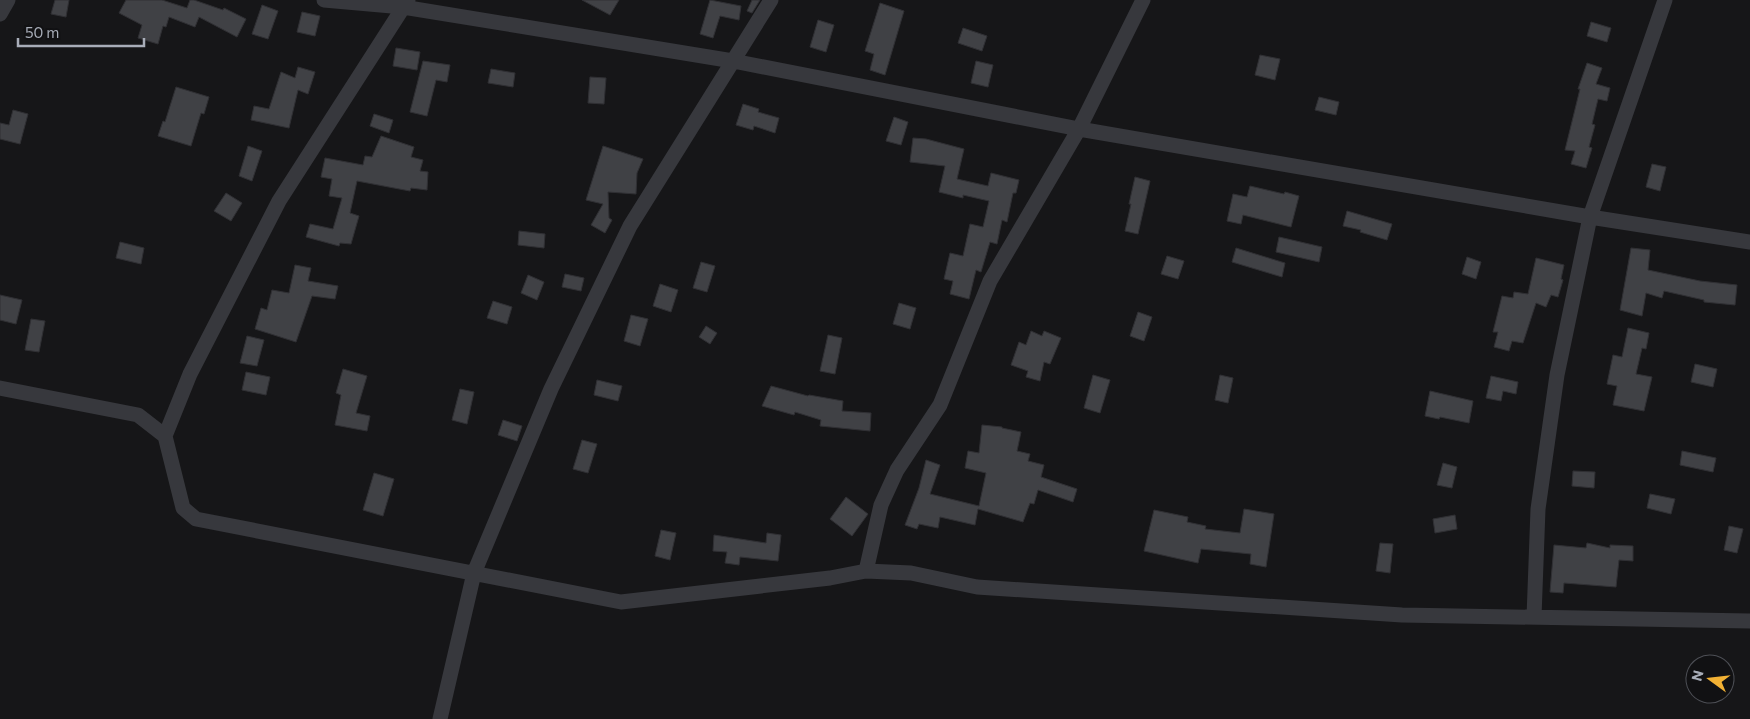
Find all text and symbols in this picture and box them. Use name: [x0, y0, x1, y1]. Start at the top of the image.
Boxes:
scale bar: [18, 15, 144, 47]
text: 50 m: [25, 23, 59, 41]
north arrow: [1685, 654, 1735, 704]
text: N: [1687, 668, 1707, 683]

